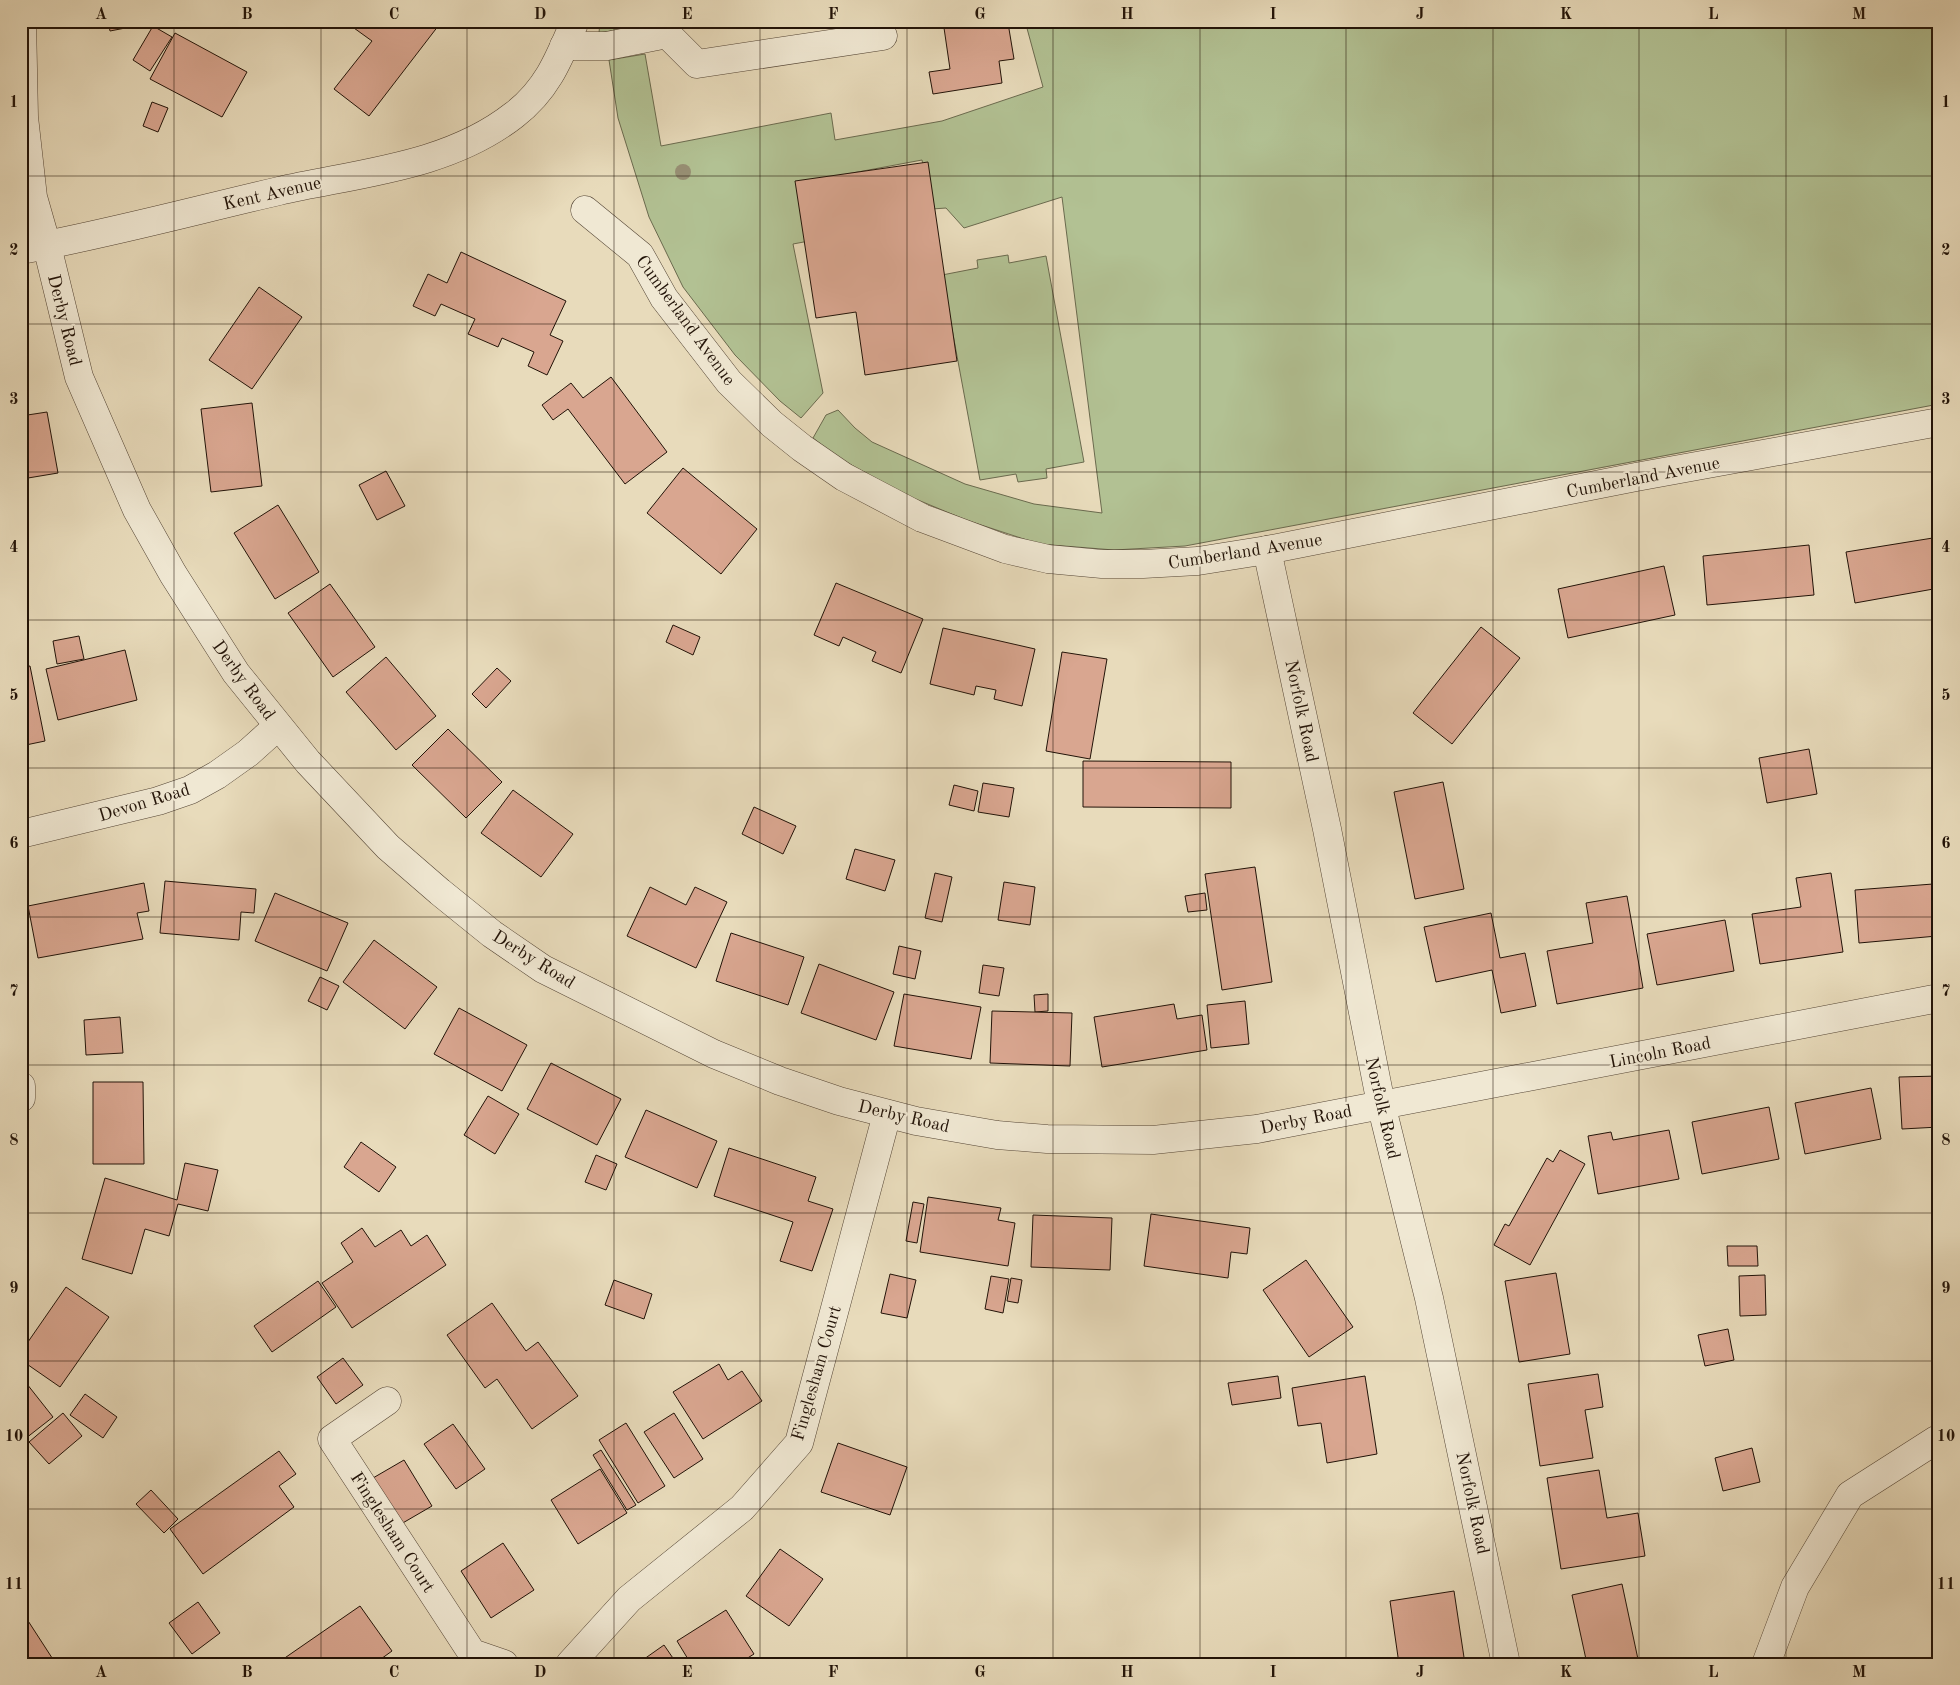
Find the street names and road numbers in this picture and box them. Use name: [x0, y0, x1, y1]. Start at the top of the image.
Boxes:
street label: Kent Avenue: [221, 174, 323, 214]
street label: Cumberland Avenue: [632, 252, 738, 389]
street label: Derby Road: [44, 273, 84, 368]
street label: Cumberland Avenue: [1565, 454, 1721, 502]
street label: Cumberland Avenue: [1167, 531, 1324, 573]
street label: Derby Road: [208, 637, 278, 724]
street label: Norfolk Road: [1281, 658, 1321, 764]
street label: Devon Road: [96, 780, 192, 825]
street label: Derby Road: [489, 927, 578, 992]
street label: Lincoln Road: [1608, 1034, 1713, 1072]
street label: Norfolk Road: [1362, 1055, 1403, 1161]
street label: Derby Road: [856, 1098, 951, 1136]
street label: Derby Road: [1259, 1102, 1354, 1138]
street label: Finglesham Court: [789, 1304, 845, 1443]
street label: Norfolk Road: [1452, 1450, 1492, 1556]
street label: Finglesham Court: [347, 1469, 438, 1596]

